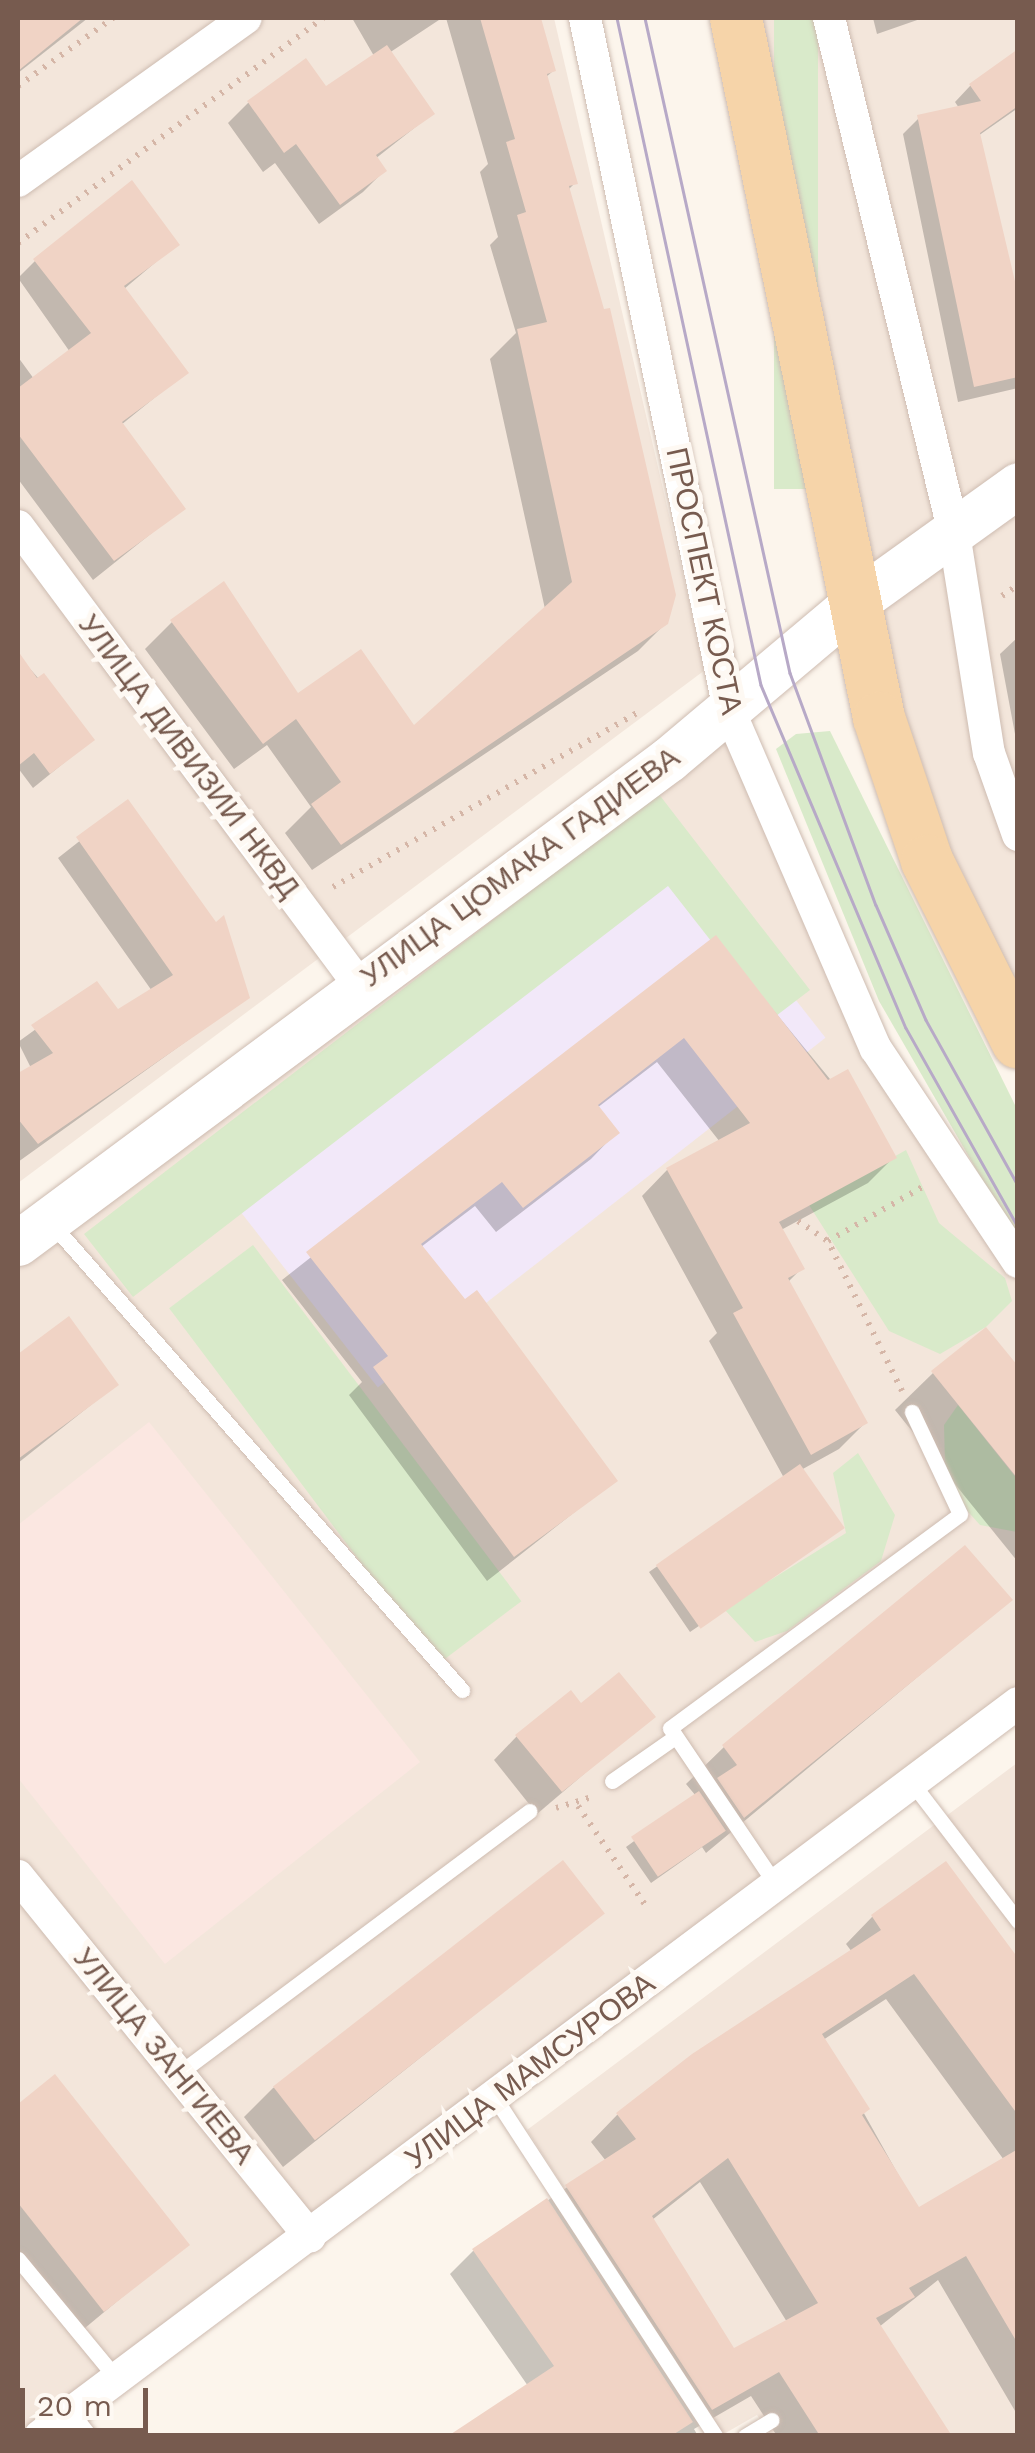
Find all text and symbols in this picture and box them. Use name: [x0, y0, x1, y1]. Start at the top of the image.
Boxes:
street label: ПРОСПЕКТ КОСТА: [658, 444, 750, 718]
street label: УЛИЦА ДИВИЗИИ НКВД: [71, 607, 307, 905]
street label: УЛИЦА ЦОМАКА ГАДИЕВА: [353, 739, 687, 995]
street label: УЛИЦА ЗАНГИЕВА: [66, 1940, 262, 2172]
street label: УЛИЦА МАМСУРОВА: [398, 1965, 662, 2177]
scale bar: [25, 2368, 152, 2430]
text: 20 m: [37, 2388, 112, 2423]

